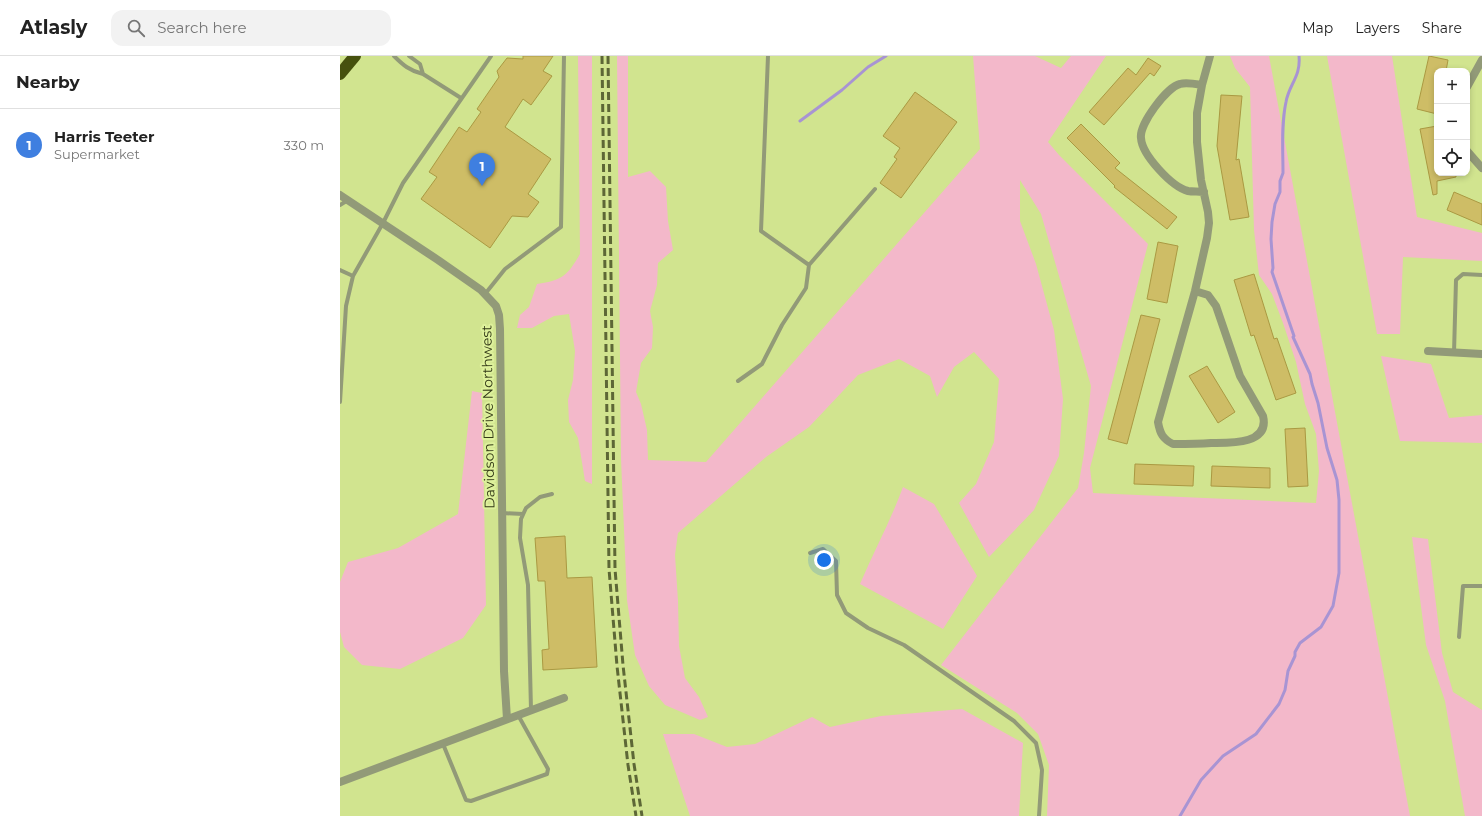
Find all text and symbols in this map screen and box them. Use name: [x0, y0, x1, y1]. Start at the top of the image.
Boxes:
search box: [111, 10, 391, 46]
text: Atlasly: [20, 16, 87, 39]
icon: search: [125, 17, 147, 39]
text: Search here: [157, 18, 247, 37]
text: Map: [1302, 19, 1333, 37]
text: Layers: [1355, 19, 1400, 37]
text: Share: [1422, 19, 1462, 37]
map controls: [1434, 68, 1470, 176]
button: +: [1434, 68, 1470, 104]
text: Nearby: [16, 72, 80, 92]
button: −: [1434, 104, 1470, 140]
text: Harris Teeter: [54, 127, 155, 146]
text: 1: [26, 137, 32, 153]
text: 330 m: [284, 137, 324, 153]
button: locate: [1434, 140, 1470, 176]
text: Supermarket: [54, 146, 140, 162]
pin: 1: [469, 153, 495, 186]
street label: Davidson Drive Northwest: [477, 325, 499, 509]
your location: [814, 550, 834, 570]

